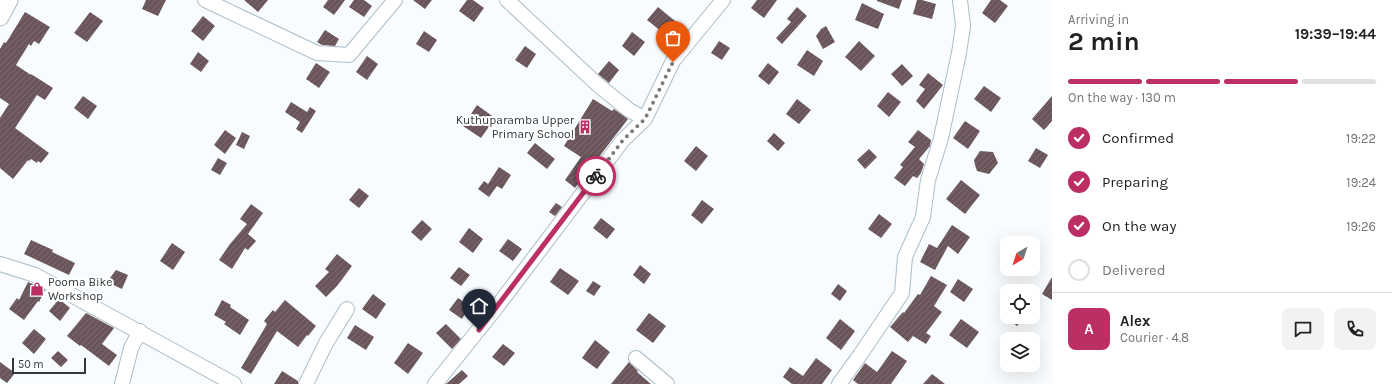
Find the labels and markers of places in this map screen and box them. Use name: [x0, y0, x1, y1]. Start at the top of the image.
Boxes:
pin: [656, 21, 690, 62]
place label: Kuthuparamba Upper Primary School: [456, 113, 575, 141]
building icon: Kuthuparamba Upper Primary School: [577, 119, 593, 135]
place label: Pooma Bike Workshop: [48, 275, 112, 303]
shop icon: Pooma Bike Workshop: [29, 281, 45, 297]
pin: [462, 289, 496, 330]

